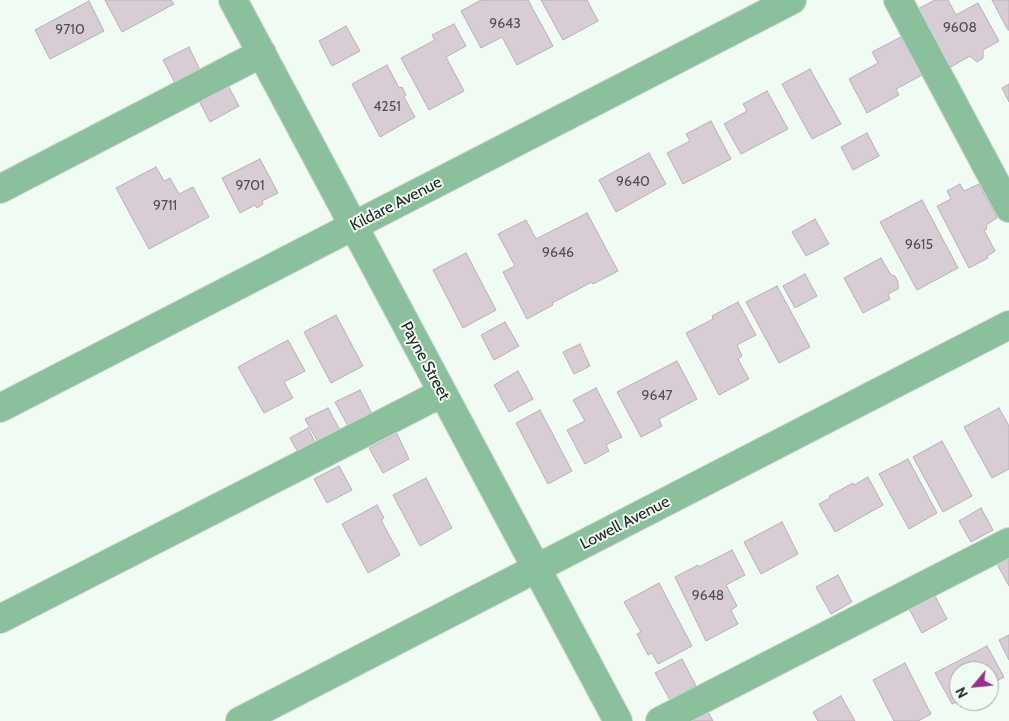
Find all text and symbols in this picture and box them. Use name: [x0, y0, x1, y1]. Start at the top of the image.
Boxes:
house number: 9643: [489, 16, 521, 32]
house number: 9608: [943, 20, 977, 36]
house number: 9710: [55, 22, 85, 38]
house number: 4251: [373, 99, 401, 115]
street label: Kildare Avenue: [347, 173, 445, 235]
house number: 9640: [616, 174, 650, 190]
house number: 9701: [235, 178, 265, 194]
house number: 9711: [153, 198, 177, 214]
house number: 9615: [905, 237, 933, 253]
house number: 9646: [542, 245, 574, 261]
street label: Payne Street: [396, 318, 454, 404]
house number: 9647: [641, 388, 673, 404]
street label: Lowell Avenue: [577, 492, 673, 554]
house number: 9648: [692, 588, 724, 604]
north arrow: [949, 661, 999, 711]
text: N: [951, 684, 972, 701]

